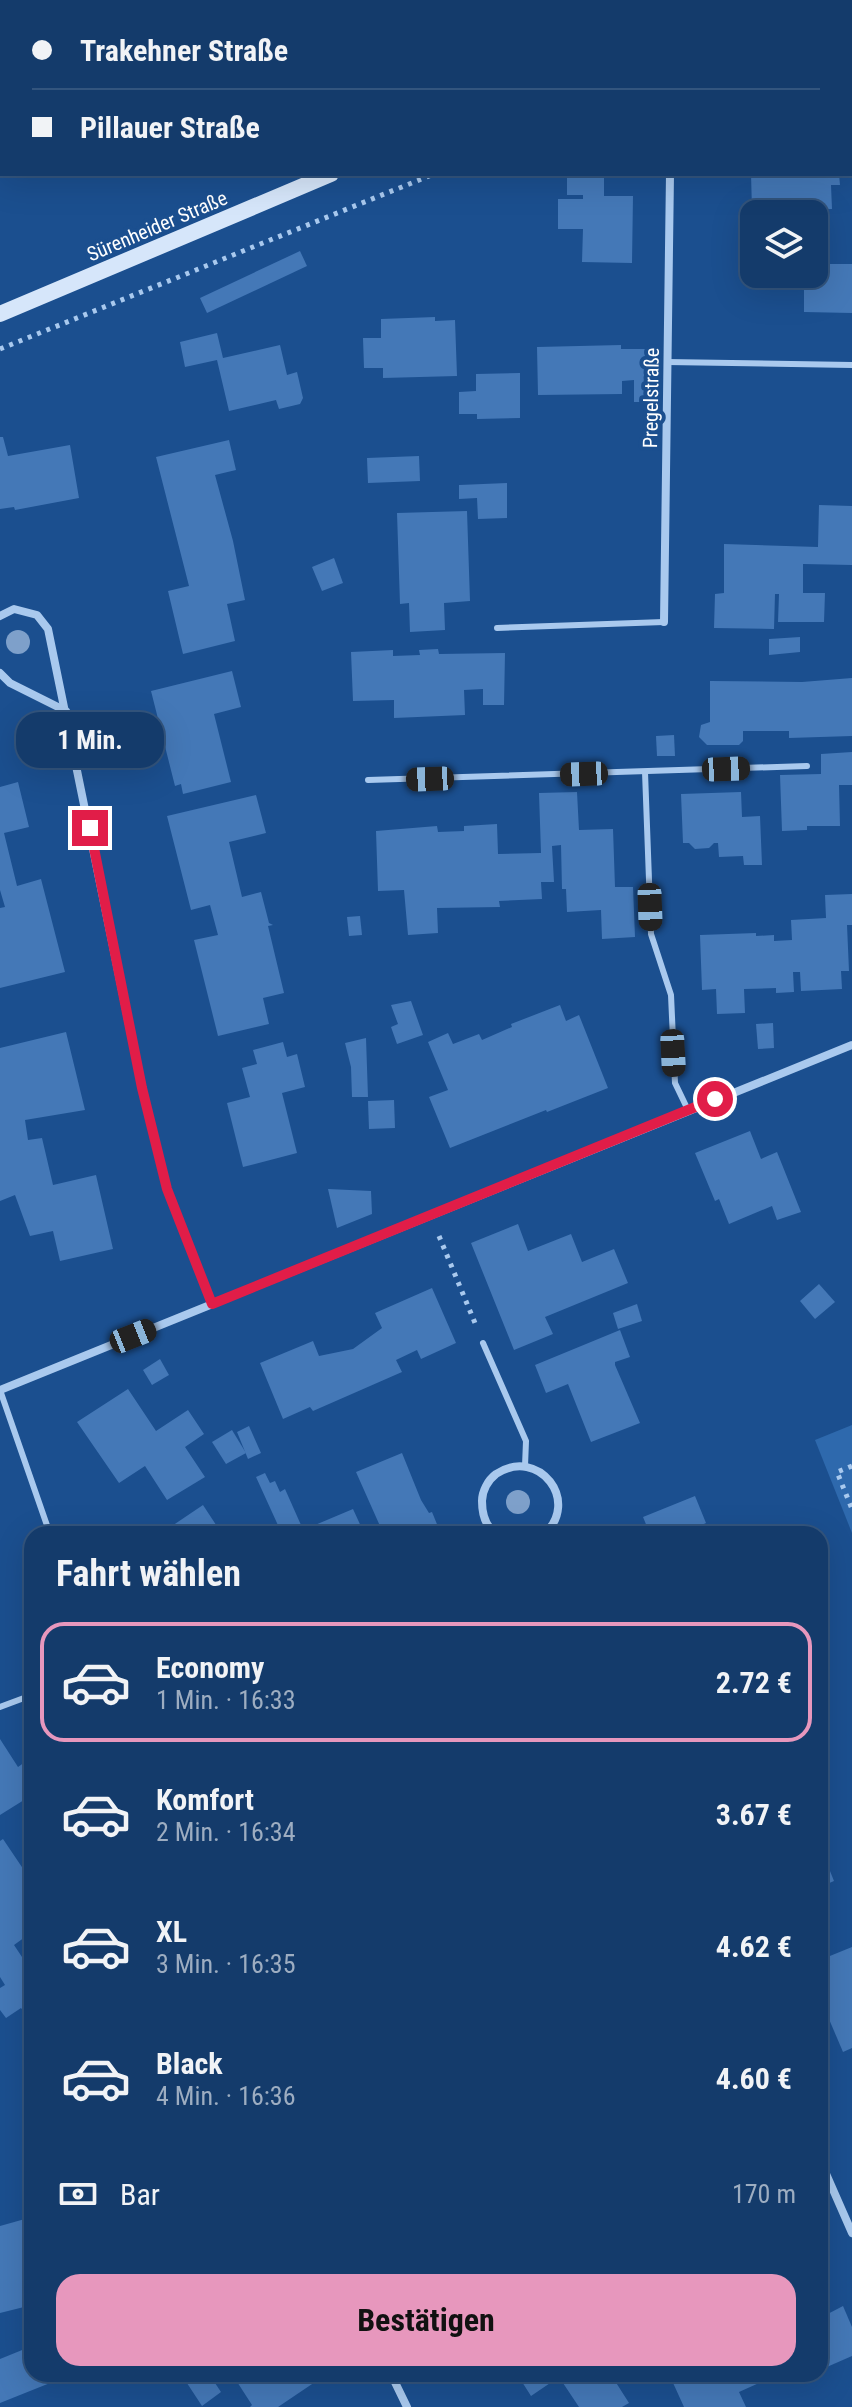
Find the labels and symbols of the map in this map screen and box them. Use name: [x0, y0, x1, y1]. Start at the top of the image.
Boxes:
street label: Sürenheider Straße: [83, 186, 231, 266]
street label: Pregelstraße: [638, 348, 664, 448]
callout: 1 Min.: [16, 712, 164, 768]
car: [702, 756, 750, 782]
car: [560, 761, 608, 787]
car: [406, 766, 454, 792]
route end: [72, 810, 108, 846]
car: [637, 883, 663, 931]
car: [660, 1028, 686, 1078]
route start: [697, 1081, 733, 1117]
car: [106, 1316, 160, 1356]

